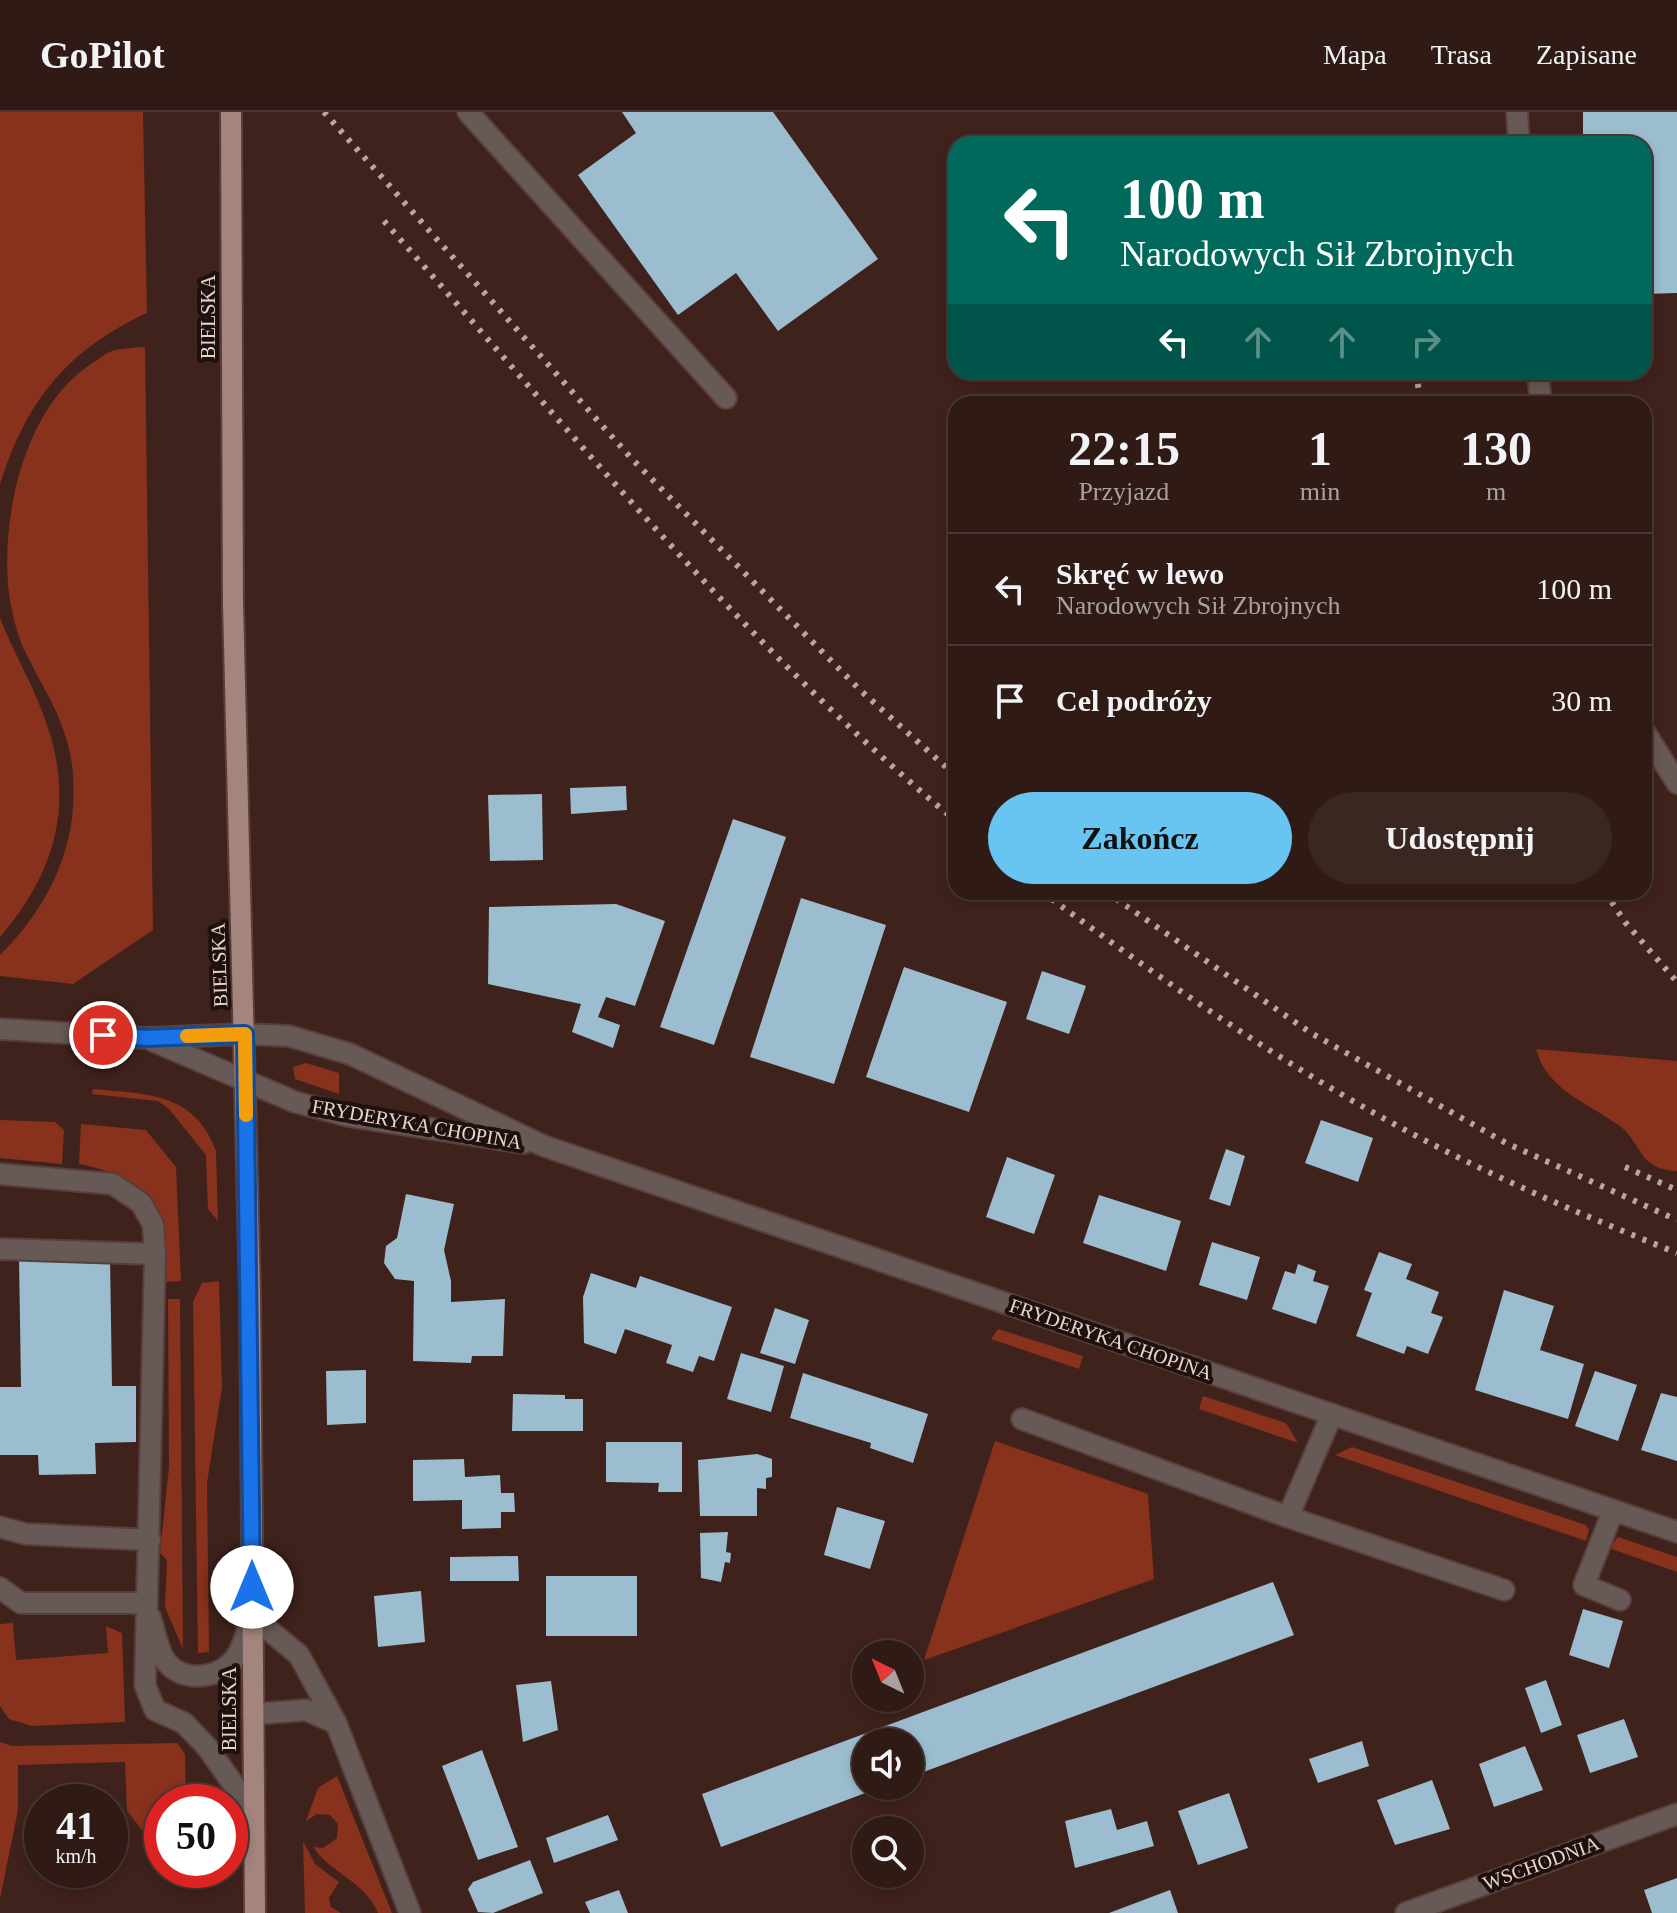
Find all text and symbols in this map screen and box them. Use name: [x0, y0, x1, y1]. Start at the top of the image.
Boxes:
text: GoPilot: [40, 34, 165, 76]
text: Mapa: [1323, 39, 1387, 70]
text: Trasa: [1431, 39, 1492, 70]
text: Zapisane: [1536, 39, 1637, 70]
icon: left: [988, 168, 1092, 272]
text: 100 m: [1120, 168, 1265, 230]
text: Narodowych Sił Zbrojnych: [1120, 234, 1514, 274]
street label: BIELSKA: [197, 274, 219, 359]
icon: left: [1152, 320, 1196, 364]
icon: ahead: [1236, 320, 1280, 364]
icon: ahead: [1320, 320, 1364, 364]
icon: right: [1404, 320, 1448, 364]
text: 22:15: [1068, 422, 1180, 475]
text: 1: [1308, 422, 1332, 475]
text: 130: [1460, 422, 1532, 475]
text: Przyjazd: [1078, 477, 1169, 506]
text: min: [1300, 477, 1340, 506]
text: m: [1486, 477, 1506, 506]
text: Skręć w lewo: [1056, 557, 1224, 590]
icon: left: [988, 567, 1032, 611]
text: 100 m: [1536, 572, 1612, 605]
text: Narodowych Sił Zbrojnych: [1056, 591, 1341, 620]
icon: arrive: [988, 679, 1032, 723]
text: Cel podróży: [1056, 684, 1212, 717]
text: 30 m: [1551, 684, 1612, 717]
button: Zakończ: [988, 792, 1292, 884]
button: Udostępnij: [1308, 792, 1612, 884]
street label: BIELSKA: [207, 922, 231, 1008]
pin: [69, 1001, 137, 1069]
icon: arrive: [81, 1013, 125, 1057]
street label: FRYDERYKA CHOPINA: [310, 1095, 524, 1153]
street label: FRYDERYKA CHOPINA: [1007, 1294, 1216, 1384]
position arrow: [210, 1545, 294, 1629]
north arrow: [852, 1640, 924, 1712]
map controls: [852, 1640, 924, 1888]
street label: BIELSKA: [218, 1666, 240, 1751]
button: sound: [852, 1728, 924, 1800]
speed limit sign: 50: [144, 1784, 248, 1888]
text: 41: [56, 1803, 96, 1848]
button: search: [852, 1816, 924, 1888]
street label: WSCHODNIA: [1480, 1832, 1603, 1894]
text: km/h: [55, 1845, 97, 1867]

